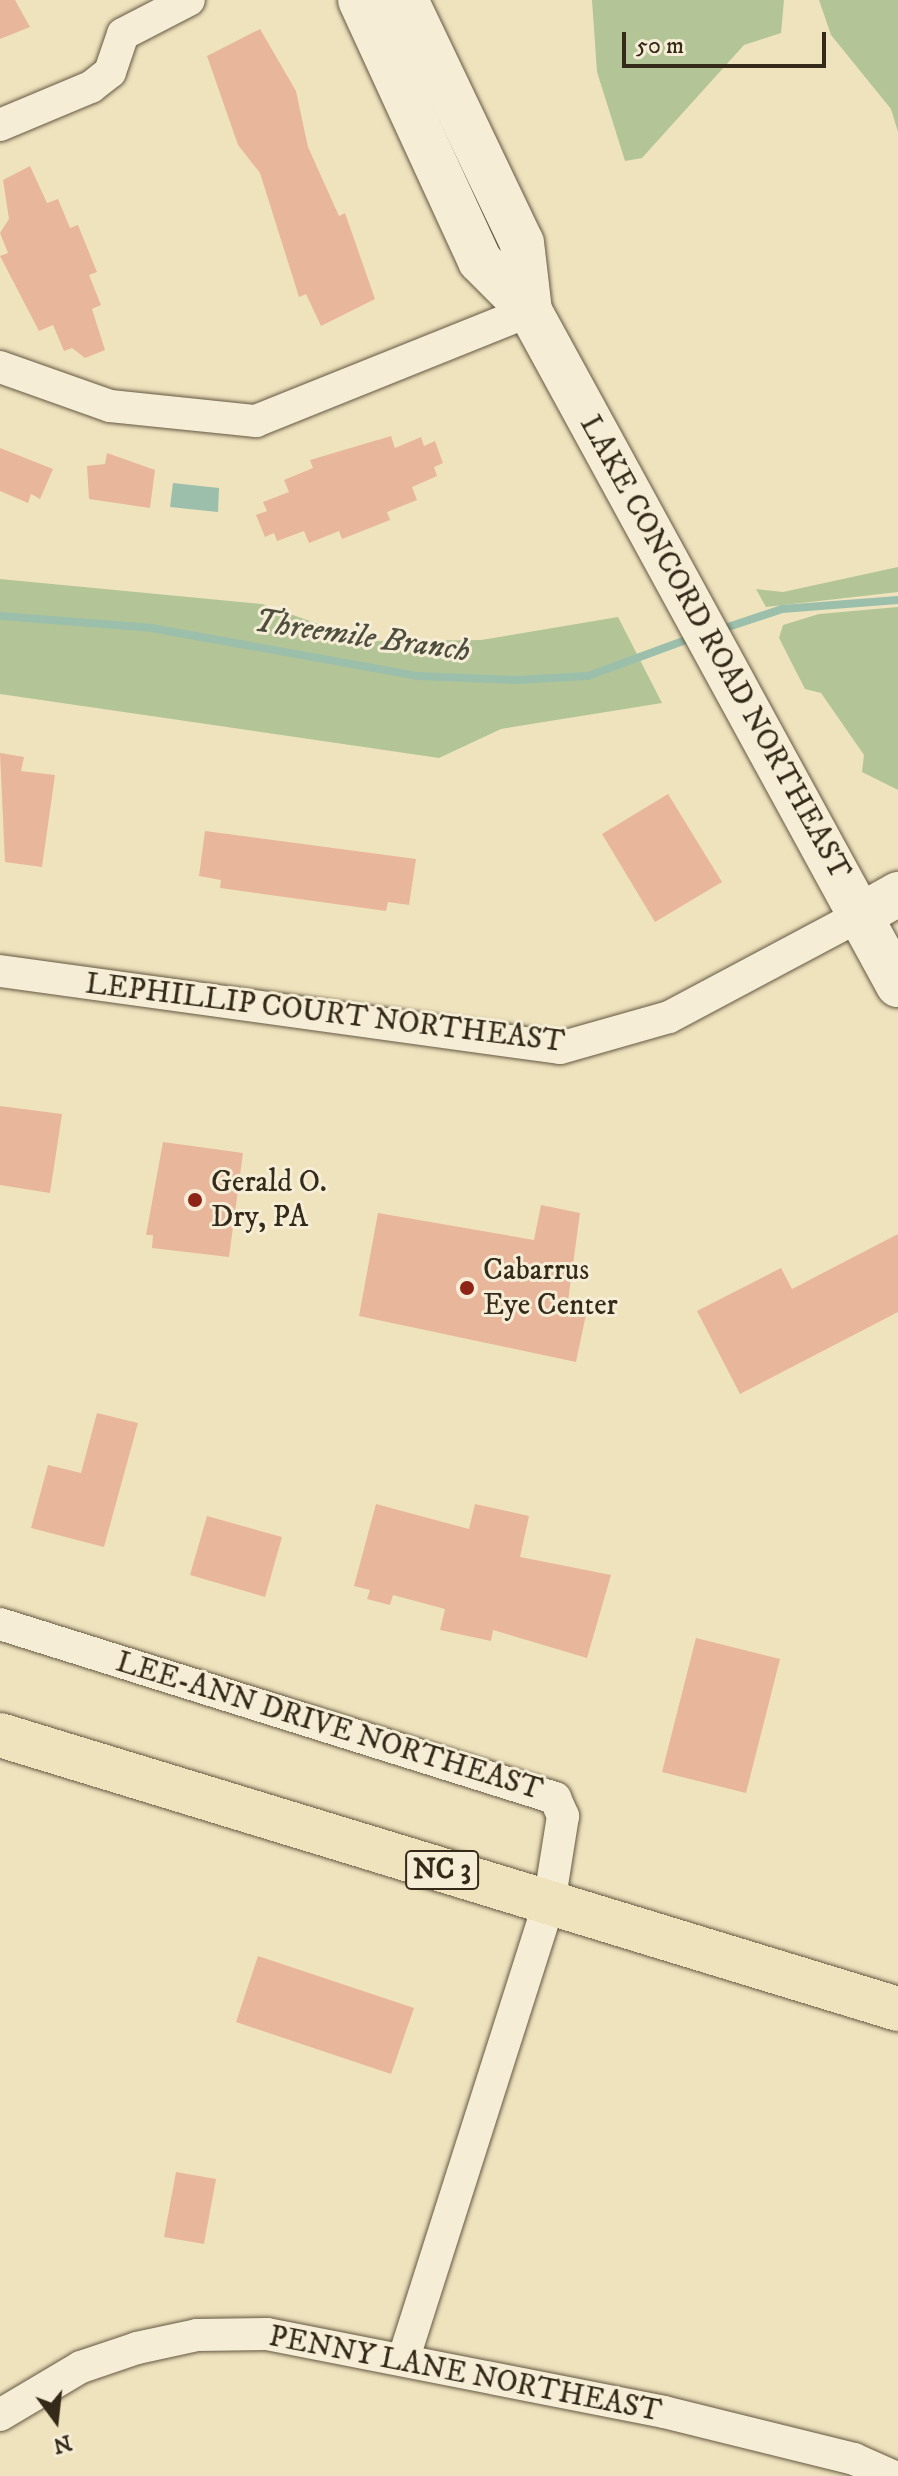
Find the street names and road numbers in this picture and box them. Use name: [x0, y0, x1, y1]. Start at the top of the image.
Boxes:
street label: LAKE CONCORD ROAD NORTHEAST: [571, 410, 857, 886]
street label: LEPHILLIP COURT NORTHEAST: [83, 967, 567, 1061]
street label: LEE-ANN DRIVE NORTHEAST: [111, 1645, 547, 1809]
road number: NC 3: [404, 1846, 480, 1894]
street label: PENNY LANE NORTHEAST: [266, 2319, 664, 2431]

